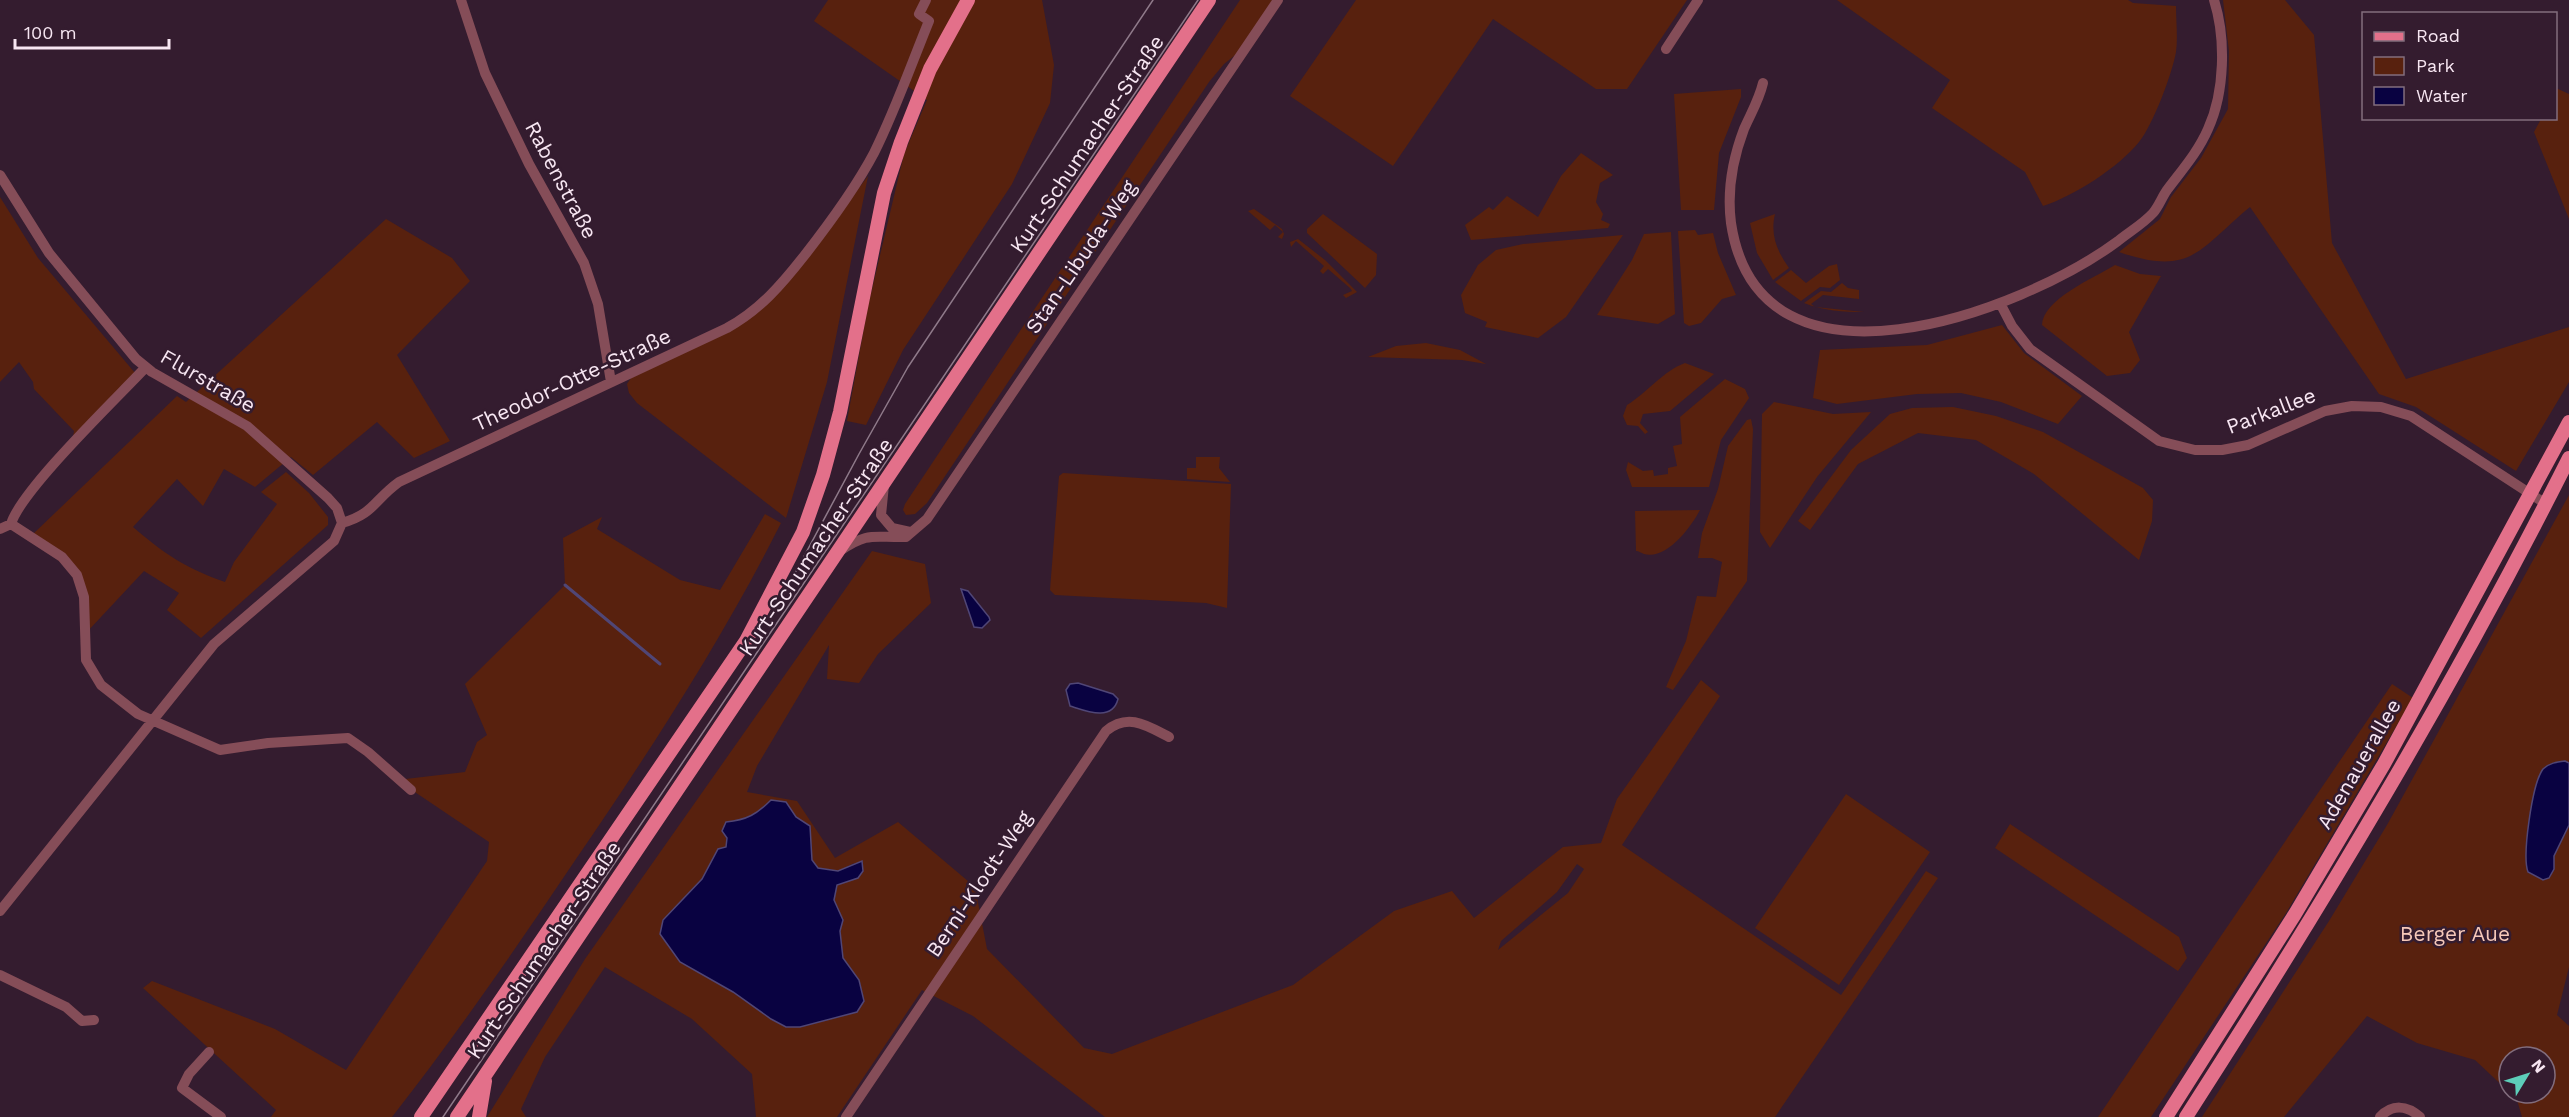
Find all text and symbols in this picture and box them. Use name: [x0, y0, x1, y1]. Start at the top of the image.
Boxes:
scale bar: [15, 12, 170, 50]
legend: [2362, 12, 2557, 120]
text: 100 m: [24, 22, 77, 43]
text: Road: [2416, 25, 2460, 46]
street label: Kurt-Schumacher-Straße: [1004, 30, 1169, 257]
text: Park: [2416, 55, 2455, 76]
text: Water: [2416, 85, 2468, 106]
street label: Rabenstraße: [520, 117, 603, 243]
street label: Stan-Libuda-Weg: [1020, 175, 1142, 338]
street label: Theodor-Otte-Straße: [469, 323, 675, 436]
street label: Flurstraße: [156, 343, 260, 418]
street label: Parkallee: [2222, 382, 2319, 439]
street label: Kurt-Schumacher-Straße: [733, 433, 898, 660]
street label: Adenauerallee: [2311, 694, 2406, 833]
street label: Berni-Klodt-Weg: [920, 805, 1037, 962]
street label: Kurt-Schumacher-Straße: [461, 836, 626, 1063]
park label: Berger Aue: [2400, 921, 2510, 946]
north arrow: [2497, 1045, 2557, 1105]
text: N: [2527, 1056, 2550, 1077]

